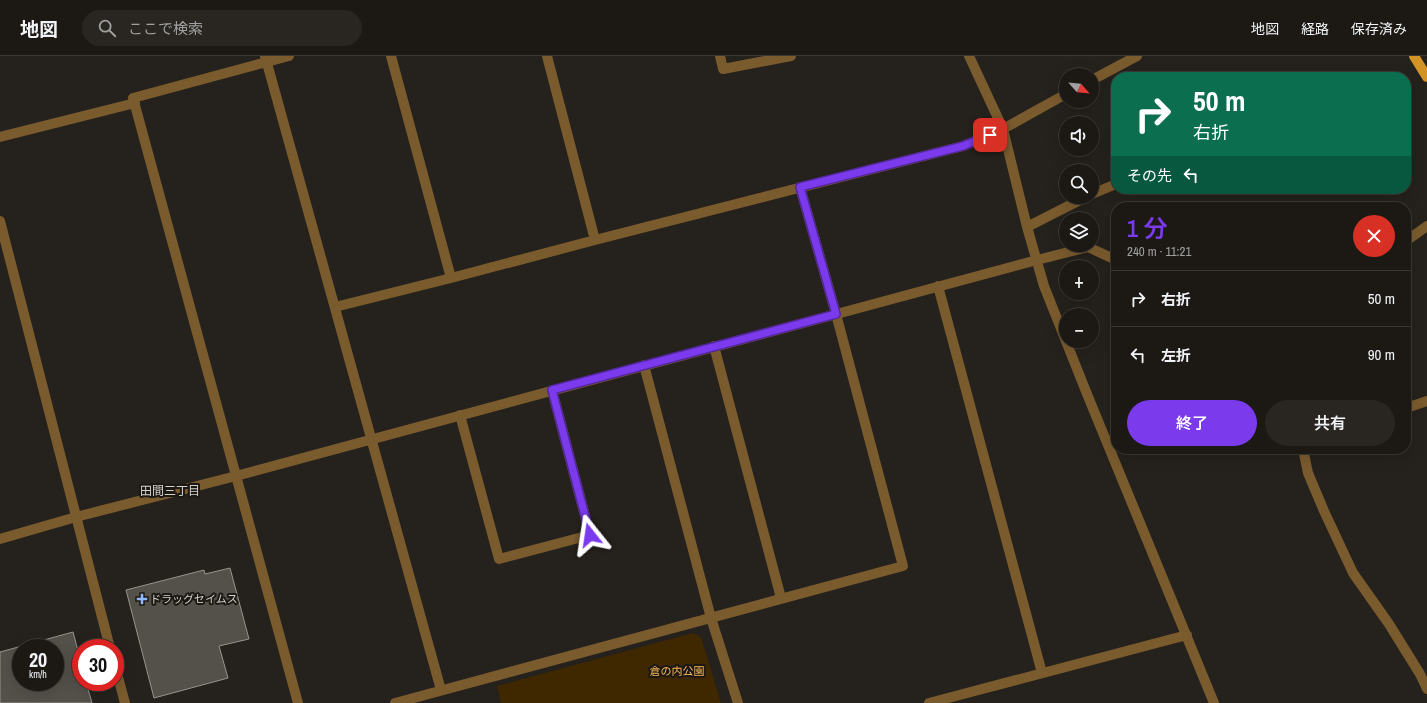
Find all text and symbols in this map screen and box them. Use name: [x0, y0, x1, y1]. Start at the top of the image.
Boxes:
search box: [82, 10, 362, 46]
text: 地図: [20, 16, 58, 42]
icon: search: [96, 17, 118, 39]
text: ここで検索: [128, 18, 203, 39]
text: 地図: [1251, 20, 1279, 38]
text: 経路: [1301, 20, 1329, 38]
text: 保存済み: [1351, 20, 1407, 38]
north arrow: [1059, 68, 1099, 108]
map controls: [1059, 68, 1099, 348]
text: 50 m: [1193, 82, 1245, 120]
icon: right: [1127, 88, 1179, 140]
button: sound: [1059, 116, 1099, 156]
pin: [973, 118, 1007, 152]
text: 右折: [1193, 120, 1229, 145]
icon: arrive: [979, 124, 1001, 146]
button: search: [1059, 164, 1099, 204]
icon: left: [1180, 164, 1202, 186]
text: その先: [1127, 165, 1172, 186]
button: layers: [1059, 212, 1099, 252]
text: 1 分: [1127, 212, 1167, 244]
button: close: [1353, 215, 1395, 257]
text: 240 m · 11:21: [1127, 243, 1191, 260]
button: +: [1059, 260, 1099, 300]
icon: right: [1127, 288, 1149, 310]
text: 50 m: [1368, 288, 1395, 309]
text: 右折: [1161, 289, 1191, 310]
button: −: [1059, 308, 1099, 348]
icon: left: [1127, 344, 1149, 366]
text: 90 m: [1368, 344, 1395, 365]
text: 左折: [1161, 345, 1191, 366]
button: 終了: [1127, 400, 1257, 446]
button: 共有: [1265, 400, 1395, 446]
district label: 田間三丁目: [140, 483, 200, 499]
position arrow: [569, 514, 611, 556]
place label: ドラッグセイムス: [150, 592, 238, 606]
marker: ドラッグセイムス: [137, 594, 147, 604]
speed limit sign: 30: [72, 639, 124, 691]
text: 20: [29, 646, 47, 673]
park label: 倉の内公園: [650, 664, 705, 678]
text: km/h: [29, 668, 47, 681]

